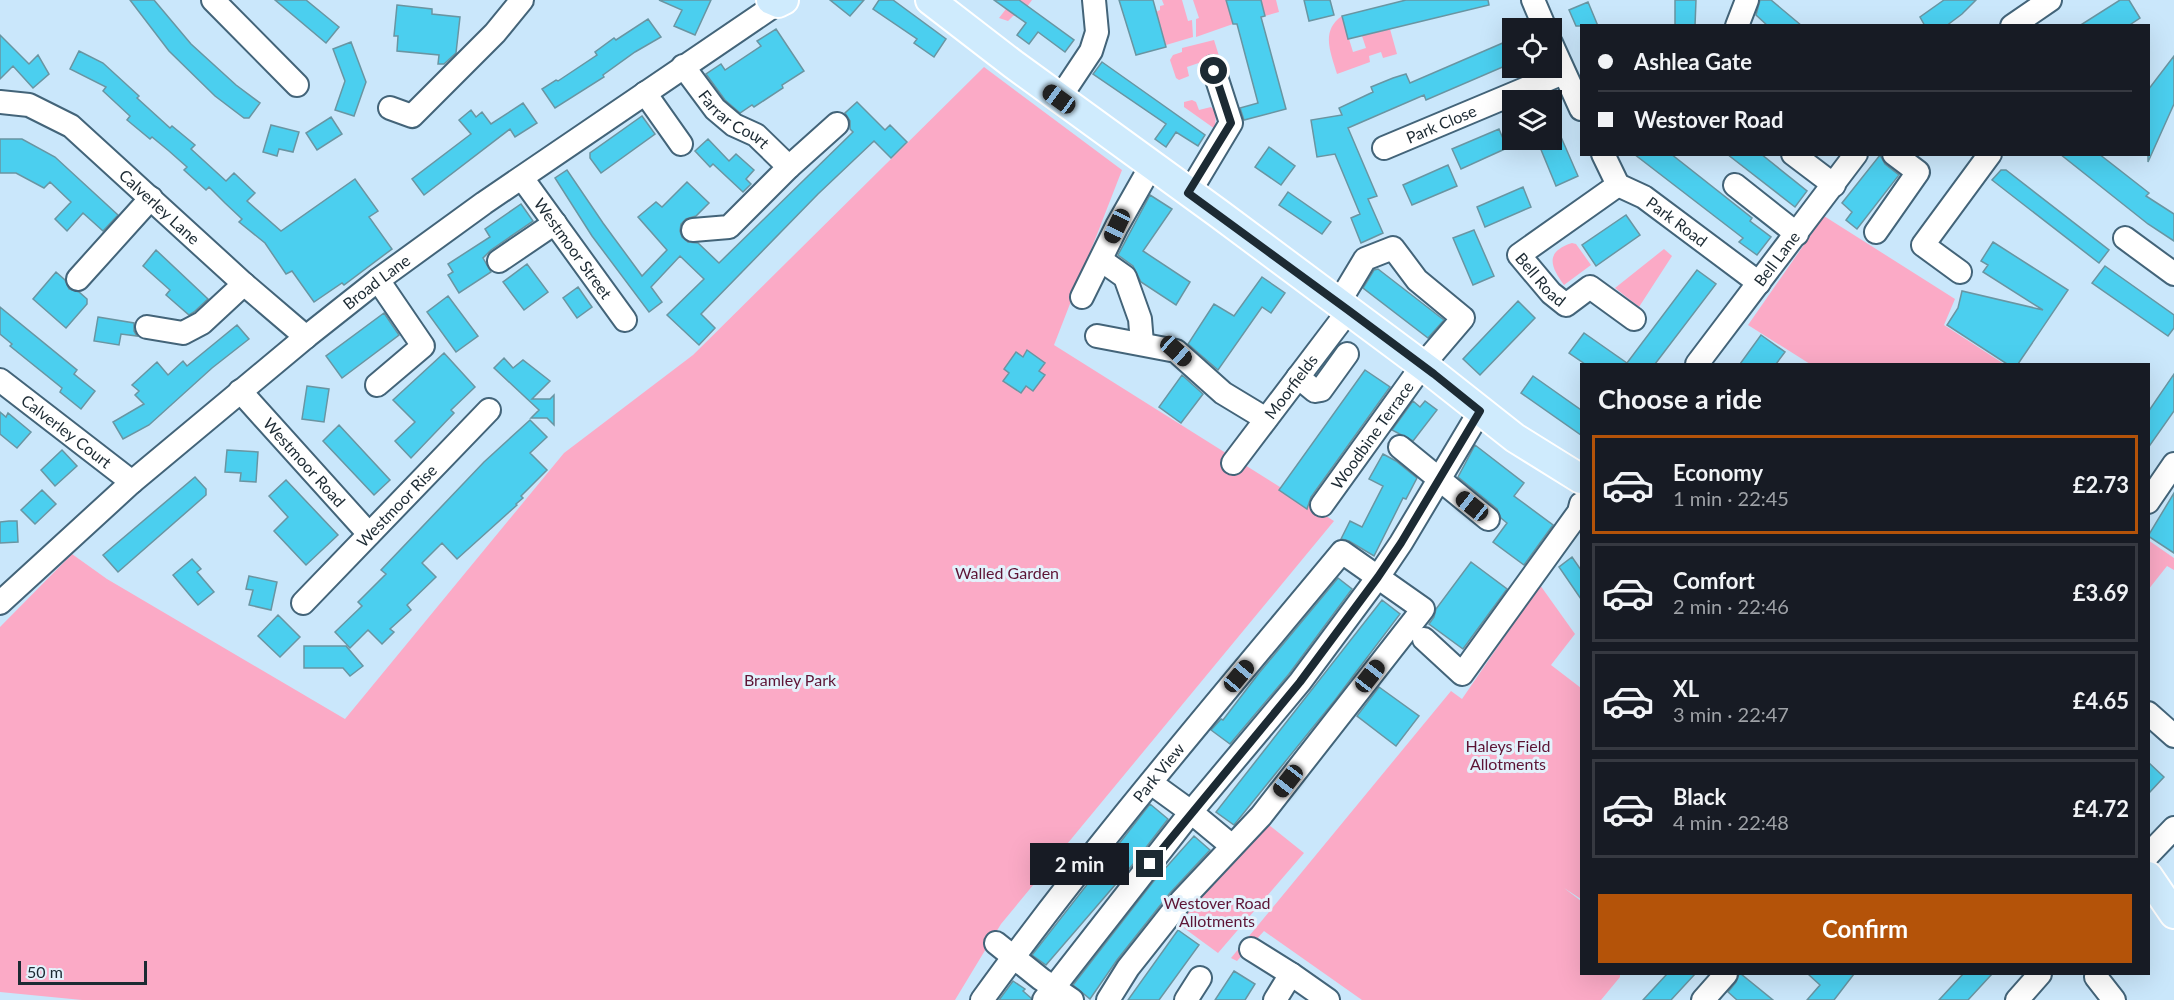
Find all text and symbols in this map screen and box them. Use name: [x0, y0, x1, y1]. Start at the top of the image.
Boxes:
map controls: [1502, 18, 1562, 150]
button: locate: [1502, 18, 1562, 78]
text: Ashlea Gate: [1634, 48, 1752, 75]
route start: [1200, 57, 1227, 84]
car: [1039, 81, 1079, 117]
street label: Farrar Court: [695, 86, 774, 152]
button: layers: [1502, 90, 1562, 150]
street label: Park Close: [1403, 100, 1479, 147]
text: Westover Road: [1634, 106, 1783, 133]
street label: Calverley Lane: [116, 165, 204, 248]
street label: Park Road: [1643, 192, 1711, 250]
street label: Westmoor Street: [531, 194, 617, 302]
car: [1101, 206, 1133, 246]
street label: Bell Lane: [1749, 227, 1803, 290]
street label: Bell Road: [1512, 248, 1570, 310]
street label: Broad Lane: [339, 250, 413, 313]
car: [1157, 332, 1195, 370]
street label: Moorfields: [1260, 350, 1321, 422]
street label: Woodbine Terrace: [1327, 377, 1417, 492]
text: Choose a ride: [1598, 382, 1762, 415]
street label: Calverley Court: [18, 390, 116, 472]
street label: Westmoor Road: [260, 414, 350, 510]
icon: car: [1601, 458, 1655, 512]
text: Economy: [1673, 459, 1763, 486]
street label: Westmoor Rise: [352, 460, 440, 551]
text: £2.73: [2073, 471, 2129, 498]
text: 1 min · 22:45: [1673, 486, 1789, 510]
car: [1452, 488, 1492, 524]
park label: Walled Garden: [955, 563, 1059, 582]
icon: car: [1601, 566, 1655, 620]
text: Comfort: [1673, 567, 1755, 594]
text: £3.69: [2073, 579, 2129, 606]
text: 2 min · 22:46: [1673, 594, 1789, 618]
car: [1221, 656, 1257, 696]
car: [1352, 656, 1388, 696]
park label: Bramley Park: [744, 670, 837, 689]
icon: car: [1601, 674, 1655, 728]
text: XL: [1673, 675, 1699, 702]
text: £4.65: [2073, 687, 2129, 714]
text: 3 min · 22:47: [1673, 702, 1789, 726]
park label: Haleys Field Allotments: [1465, 736, 1551, 773]
street label: Park View: [1129, 739, 1188, 806]
car: [1270, 761, 1306, 801]
icon: car: [1601, 782, 1655, 836]
text: Black: [1673, 783, 1726, 810]
text: £4.72: [2073, 795, 2129, 822]
text: 4 min · 22:48: [1673, 810, 1789, 834]
callout: 2 min: [1030, 843, 1129, 885]
route end: [1136, 850, 1163, 877]
text: 2 min: [1055, 852, 1104, 876]
park label: Westover Road Allotments: [1163, 893, 1271, 930]
button: Confirm: [1598, 894, 2132, 963]
scale bar: [18, 958, 147, 986]
text: 50 m: [27, 962, 63, 981]

